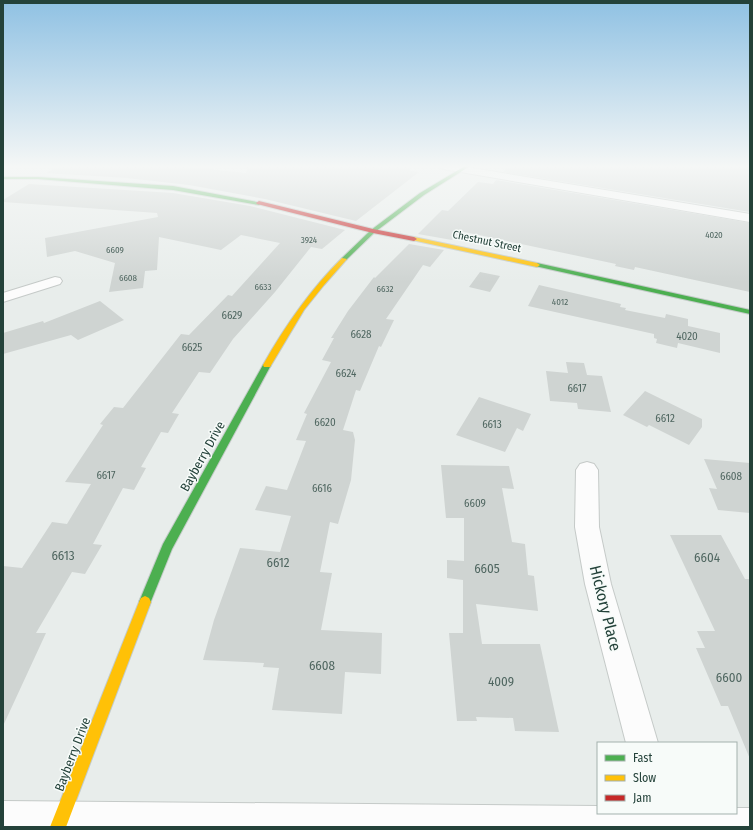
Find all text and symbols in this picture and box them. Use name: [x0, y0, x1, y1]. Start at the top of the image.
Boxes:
street label: Chestnut Street: [451, 228, 523, 255]
house number: 4020: [705, 230, 723, 240]
house number: 3924: [301, 235, 318, 245]
house number: 6609: [106, 245, 124, 255]
house number: 6608: [119, 273, 138, 283]
house number: 6633: [255, 282, 271, 292]
house number: 6632: [377, 284, 393, 294]
house number: 4012: [552, 297, 568, 307]
house number: 6629: [222, 309, 242, 322]
house number: 6628: [350, 328, 372, 341]
house number: 4020: [676, 330, 698, 343]
house number: 6625: [182, 341, 202, 354]
house number: 6624: [336, 367, 357, 380]
house number: 6617: [567, 382, 587, 395]
house number: 6612: [655, 412, 675, 425]
house number: 6620: [314, 416, 336, 429]
house number: 6613: [482, 418, 502, 431]
street label: Bayberry Drive: [177, 419, 228, 494]
house number: 6617: [96, 469, 116, 482]
house number: 6608: [720, 470, 743, 483]
house number: 6616: [312, 482, 333, 495]
house number: 6609: [464, 497, 486, 510]
house number: 6613: [51, 548, 75, 563]
house number: 6604: [694, 550, 720, 565]
house number: 6612: [266, 555, 290, 570]
house number: 6605: [474, 561, 500, 576]
street label: Hickory Place: [586, 563, 625, 653]
house number: 6608: [309, 658, 335, 673]
house number: 6600: [716, 670, 742, 685]
house number: 4009: [488, 674, 514, 689]
street label: Bayberry Drive: [52, 715, 93, 793]
legend: [597, 742, 737, 814]
text: Fast: [633, 751, 652, 765]
text: Slow: [633, 771, 656, 785]
text: Jam: [633, 791, 651, 805]

